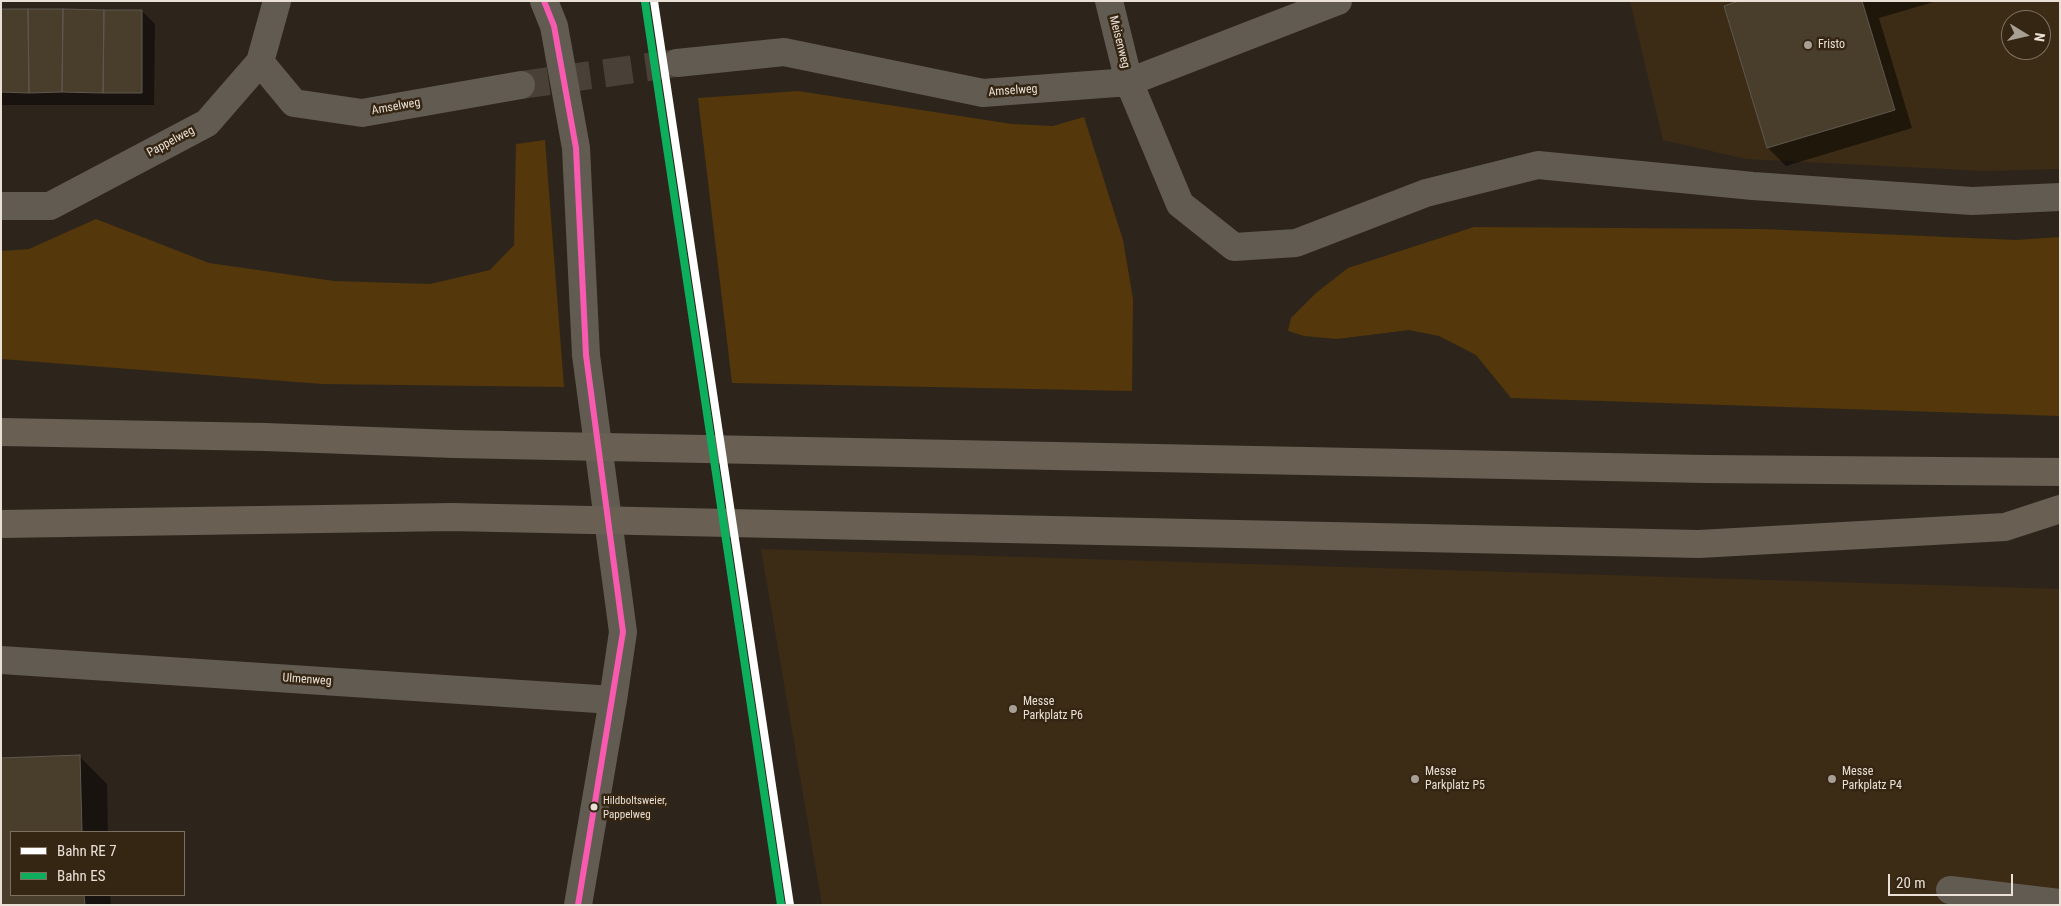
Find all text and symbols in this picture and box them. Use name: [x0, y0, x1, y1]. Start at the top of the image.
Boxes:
north arrow: [2001, 10, 2051, 60]
street label: Meisenweg: [1106, 14, 1132, 70]
text: N: [2031, 32, 2048, 43]
place label: Fristo: [1818, 38, 1845, 52]
marker: Fristo: [1802, 39, 1814, 51]
street label: Amselweg: [988, 82, 1038, 100]
street label: Amselweg: [371, 96, 421, 118]
street label: Pappelweg: [145, 123, 197, 161]
street label: Ulmenweg: [282, 671, 332, 689]
place label: Messe Parkplatz P6: [1023, 695, 1083, 723]
marker: Messe Parkplatz P6: [1007, 703, 1019, 715]
place label: Messe Parkplatz P5: [1425, 765, 1485, 793]
place label: Messe Parkplatz P4: [1842, 765, 1902, 793]
marker: Messe Parkplatz P5: [1409, 773, 1421, 785]
marker: Messe Parkplatz P4: [1826, 773, 1838, 785]
place label: Hildboltsweier, Pappelweg: [603, 794, 667, 820]
marker: Hildboltsweier, Pappelweg: [589, 802, 599, 812]
legend: [10, 831, 185, 896]
text: Bahn RE 7: [57, 842, 117, 860]
scale bar: [1891, 864, 2016, 896]
text: Bahn ES: [57, 867, 106, 885]
text: 20 m: [1896, 874, 1926, 892]

